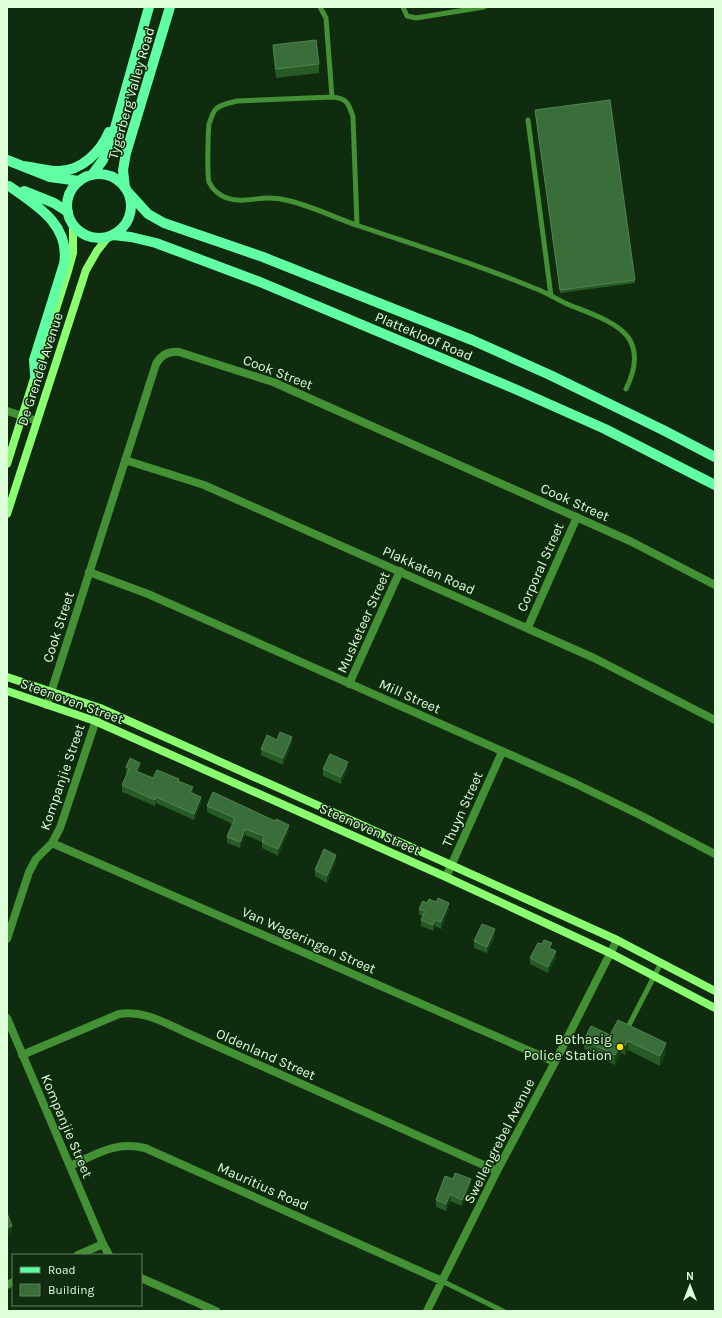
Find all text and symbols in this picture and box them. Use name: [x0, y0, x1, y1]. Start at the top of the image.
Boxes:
street label: Tygerberg Valley Road: [105, 25, 158, 161]
street label: Plattekloof Road: [372, 308, 475, 365]
street label: De Grendel Avenue: [14, 310, 67, 428]
street label: Cook Street: [240, 351, 315, 394]
street label: Cook Street: [538, 480, 612, 525]
street label: Corporal Street: [513, 520, 568, 614]
street label: Plakkaten Road: [380, 542, 478, 598]
street label: Musketeer Street: [333, 569, 393, 676]
street label: Cook Street: [39, 590, 78, 665]
street label: Steenoven Street: [18, 675, 126, 728]
street label: Mill Street: [376, 675, 443, 718]
street label: Kompanjie Street: [36, 722, 89, 832]
street label: Thuyn Street: [438, 769, 487, 850]
street label: Steenoven Street: [317, 800, 423, 859]
street label: Van Wageringen Street: [239, 903, 378, 978]
street label: Oldenland Street: [213, 1025, 318, 1084]
place label: Bothasig Police Station: [524, 1031, 612, 1064]
marker: Bothasig Police Station: [615, 1042, 625, 1052]
street label: Kompanjie Street: [37, 1072, 96, 1181]
street label: Swellengrebel Avenue: [460, 1076, 538, 1207]
street label: Mauritius Road: [215, 1159, 311, 1214]
legend: [12, 1254, 142, 1306]
text: Road: [48, 1263, 76, 1277]
north arrow: [670, 1266, 710, 1306]
text: N: [686, 1270, 694, 1283]
text: Building: [48, 1283, 95, 1297]

